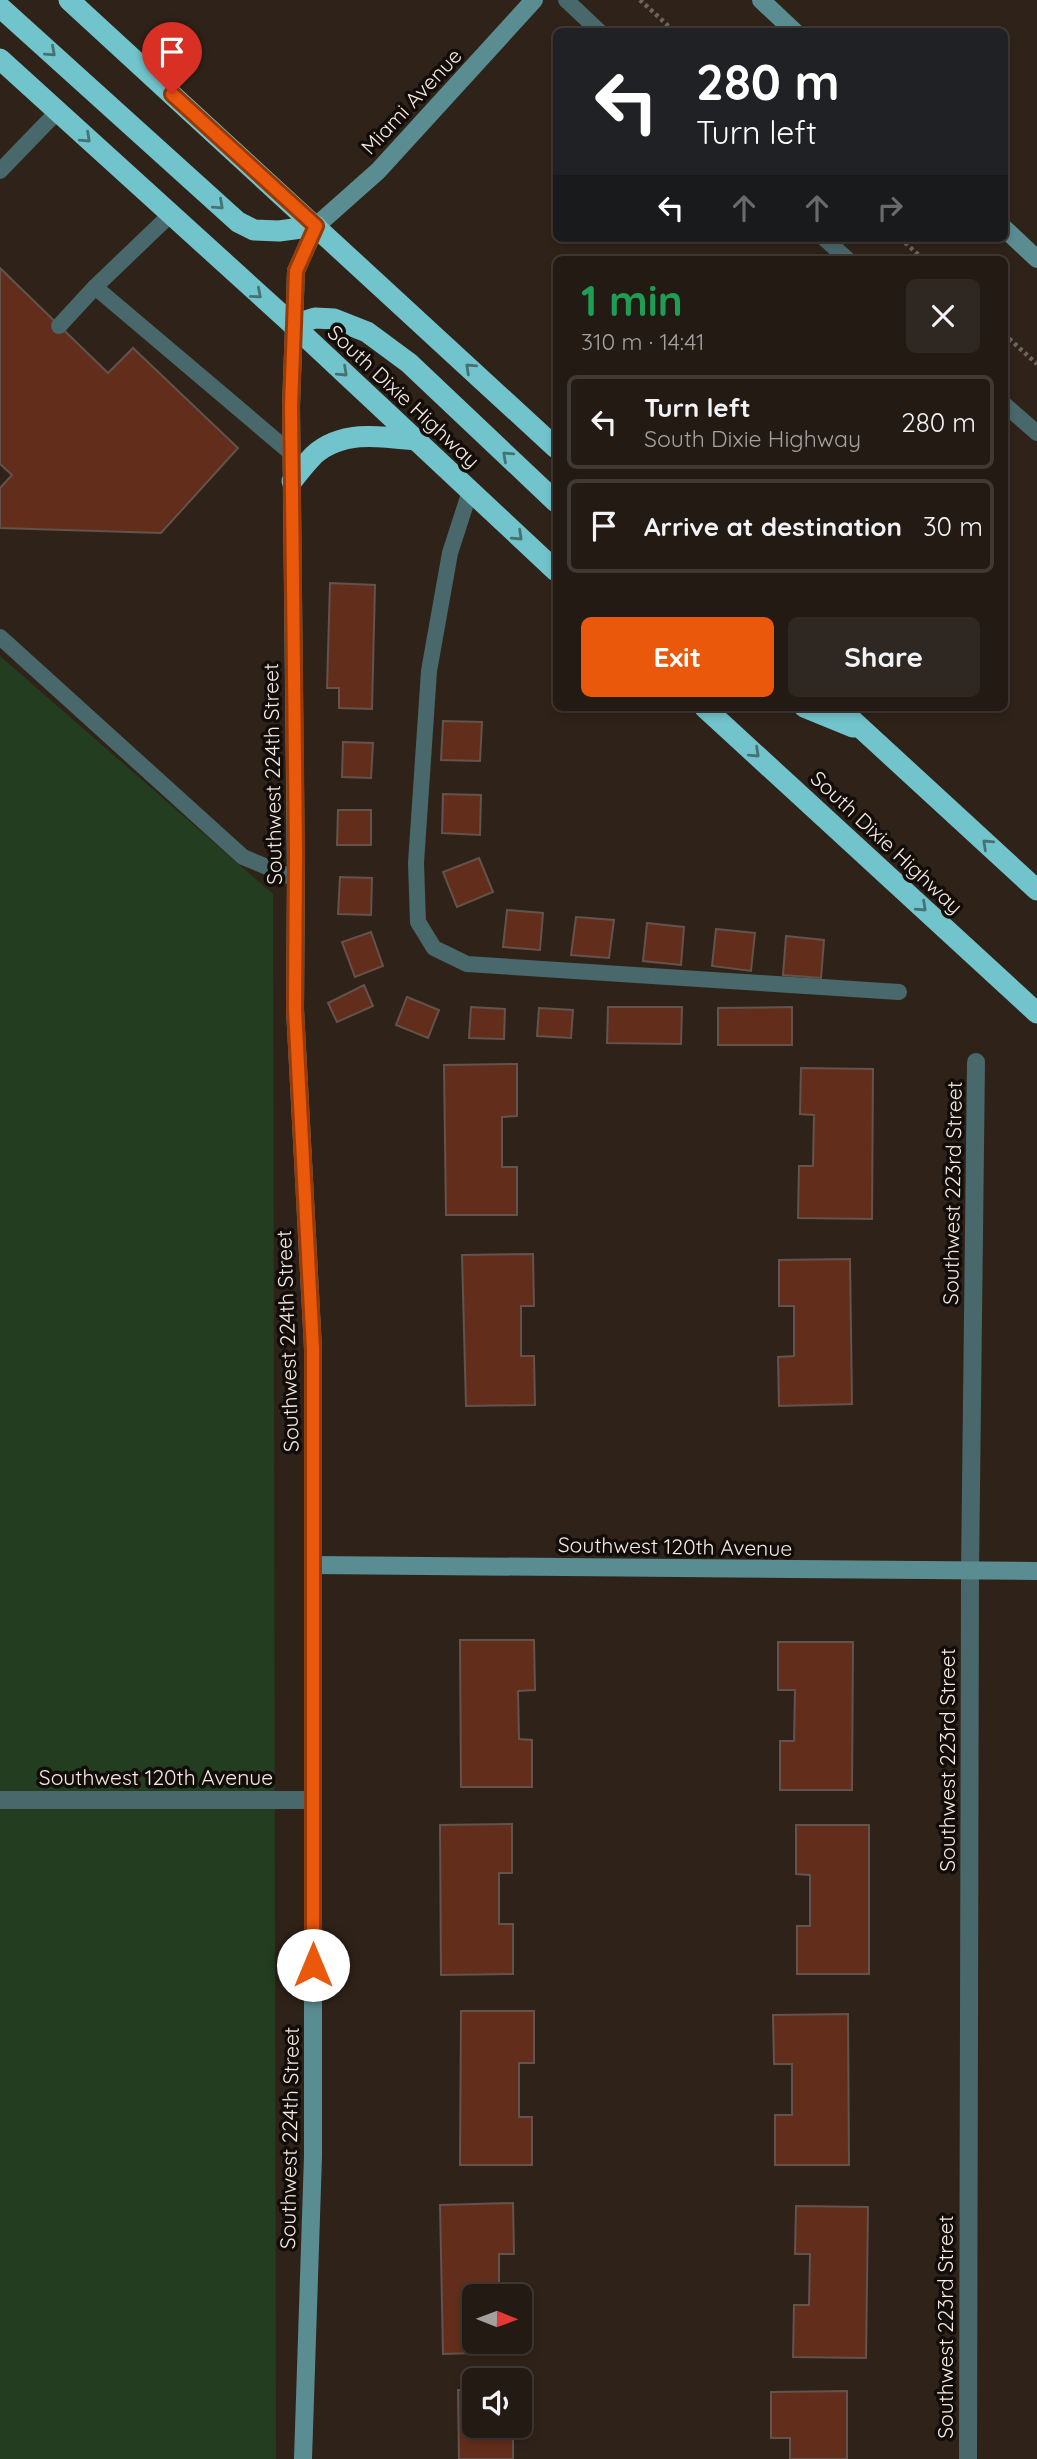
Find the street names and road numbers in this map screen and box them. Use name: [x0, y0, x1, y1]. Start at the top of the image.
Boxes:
street label: Miami Avenue: [355, 42, 467, 160]
street label: South Dixie Highway: [323, 319, 485, 473]
street label: Southwest 224th Street: [257, 663, 287, 885]
street label: South Dixie Highway: [806, 765, 968, 919]
street label: Southwest 223rd Street: [937, 1081, 967, 1305]
street label: Southwest 224th Street: [270, 1230, 304, 1452]
street label: Southwest 120th Avenue: [558, 1531, 792, 1561]
street label: Southwest 223rd Street: [934, 1648, 960, 1872]
street label: Southwest 120th Avenue: [39, 1764, 273, 1790]
street label: Southwest 224th Street: [274, 2027, 304, 2249]
street label: Southwest 223rd Street: [932, 2215, 958, 2439]

